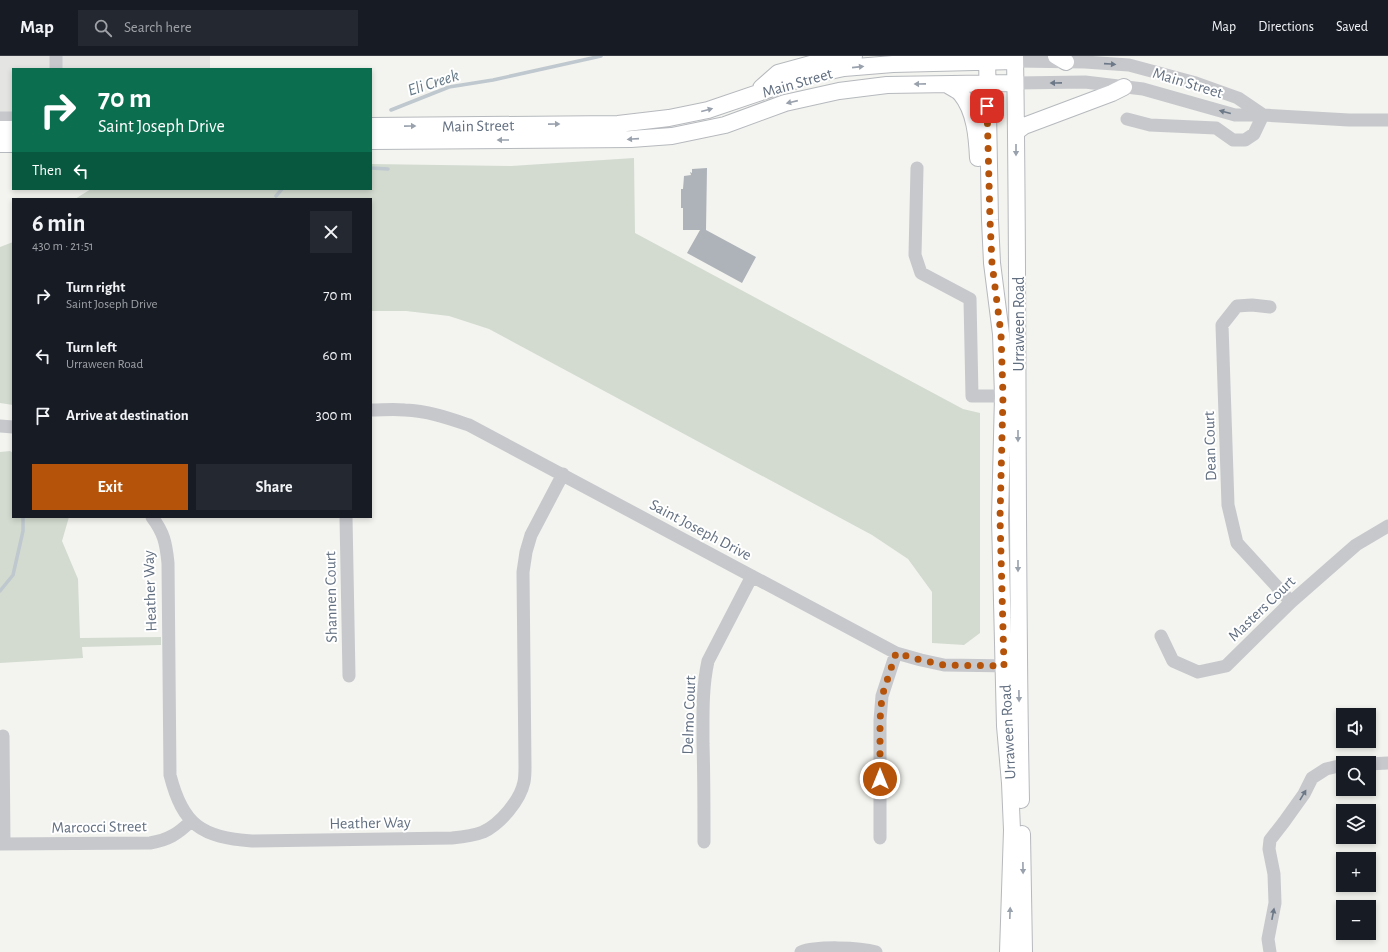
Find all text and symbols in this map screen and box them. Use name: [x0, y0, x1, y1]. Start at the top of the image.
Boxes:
search box: [78, 10, 358, 46]
icon: search: [92, 17, 114, 39]
text: Map: [20, 18, 54, 37]
text: Search here: [124, 20, 192, 35]
text: Map: [1212, 20, 1236, 34]
text: Directions: [1258, 20, 1314, 34]
text: Saved: [1336, 20, 1368, 34]
one-way arrow: [1104, 60, 1116, 67]
one-way arrow: [852, 64, 864, 70]
street label: Main Street: [760, 65, 834, 101]
street label: Main Street: [1151, 65, 1225, 101]
water label: Eli Creek: [406, 66, 461, 99]
one-way arrow: [1049, 80, 1062, 86]
one-way arrow: [914, 81, 926, 88]
icon: right: [32, 84, 84, 136]
text: 70 m: [98, 85, 152, 113]
pin: [970, 89, 1004, 123]
icon: arrive: [976, 95, 998, 117]
one-way arrow: [785, 99, 798, 105]
one-way arrow: [701, 106, 713, 112]
one-way arrow: [1218, 109, 1230, 115]
street label: Main Street: [442, 117, 514, 135]
text: Saint Joseph Drive: [98, 118, 225, 136]
one-way arrow: [548, 121, 561, 127]
one-way arrow: [404, 123, 417, 129]
one-way arrow: [626, 136, 639, 142]
one-way arrow: [496, 137, 509, 143]
one-way arrow: [1013, 144, 1019, 157]
icon: left: [70, 160, 92, 182]
text: Then: [32, 163, 62, 178]
button: close: [310, 211, 352, 253]
text: 6 min: [32, 212, 86, 236]
text: 430 m · 21:51: [32, 240, 94, 253]
street label: Urraween Road: [1011, 276, 1027, 372]
text: Turn right: [66, 280, 125, 295]
icon: right: [32, 285, 54, 307]
text: 70 m: [323, 288, 352, 303]
text: Saint Joseph Drive: [66, 298, 158, 311]
text: Turn left: [66, 340, 117, 355]
icon: left: [32, 345, 54, 367]
text: 60 m: [323, 348, 352, 363]
text: Urraween Road: [66, 358, 143, 371]
icon: arrive: [32, 405, 54, 427]
text: Arrive at destination: [66, 408, 189, 423]
text: 300 m: [316, 408, 352, 423]
street label: Dean Court: [1201, 411, 1219, 481]
one-way arrow: [1015, 430, 1021, 443]
button: Exit: [32, 464, 188, 510]
button: Share: [196, 464, 352, 510]
street label: Saint Joseph Drive: [647, 496, 754, 563]
street label: Heather Way: [141, 550, 160, 632]
street label: Shannen Court: [322, 551, 340, 643]
one-way arrow: [1015, 560, 1022, 572]
street label: Masters Court: [1225, 573, 1298, 644]
street label: Delmo Court: [680, 675, 698, 755]
street label: Urraween Road: [998, 684, 1018, 780]
one-way arrow: [1016, 690, 1022, 703]
map controls: [1336, 708, 1376, 940]
button: sound: [1336, 708, 1376, 748]
button: search: [1336, 756, 1376, 796]
position arrow: [859, 758, 901, 800]
one-way arrow: [1299, 789, 1306, 801]
button: layers: [1336, 804, 1376, 844]
street label: Heather Way: [329, 814, 411, 833]
street label: Marcocci Street: [51, 818, 147, 836]
button: +: [1336, 852, 1376, 892]
one-way arrow: [1020, 862, 1026, 875]
button: −: [1336, 900, 1376, 940]
one-way arrow: [1006, 907, 1013, 919]
one-way arrow: [1270, 907, 1276, 920]

